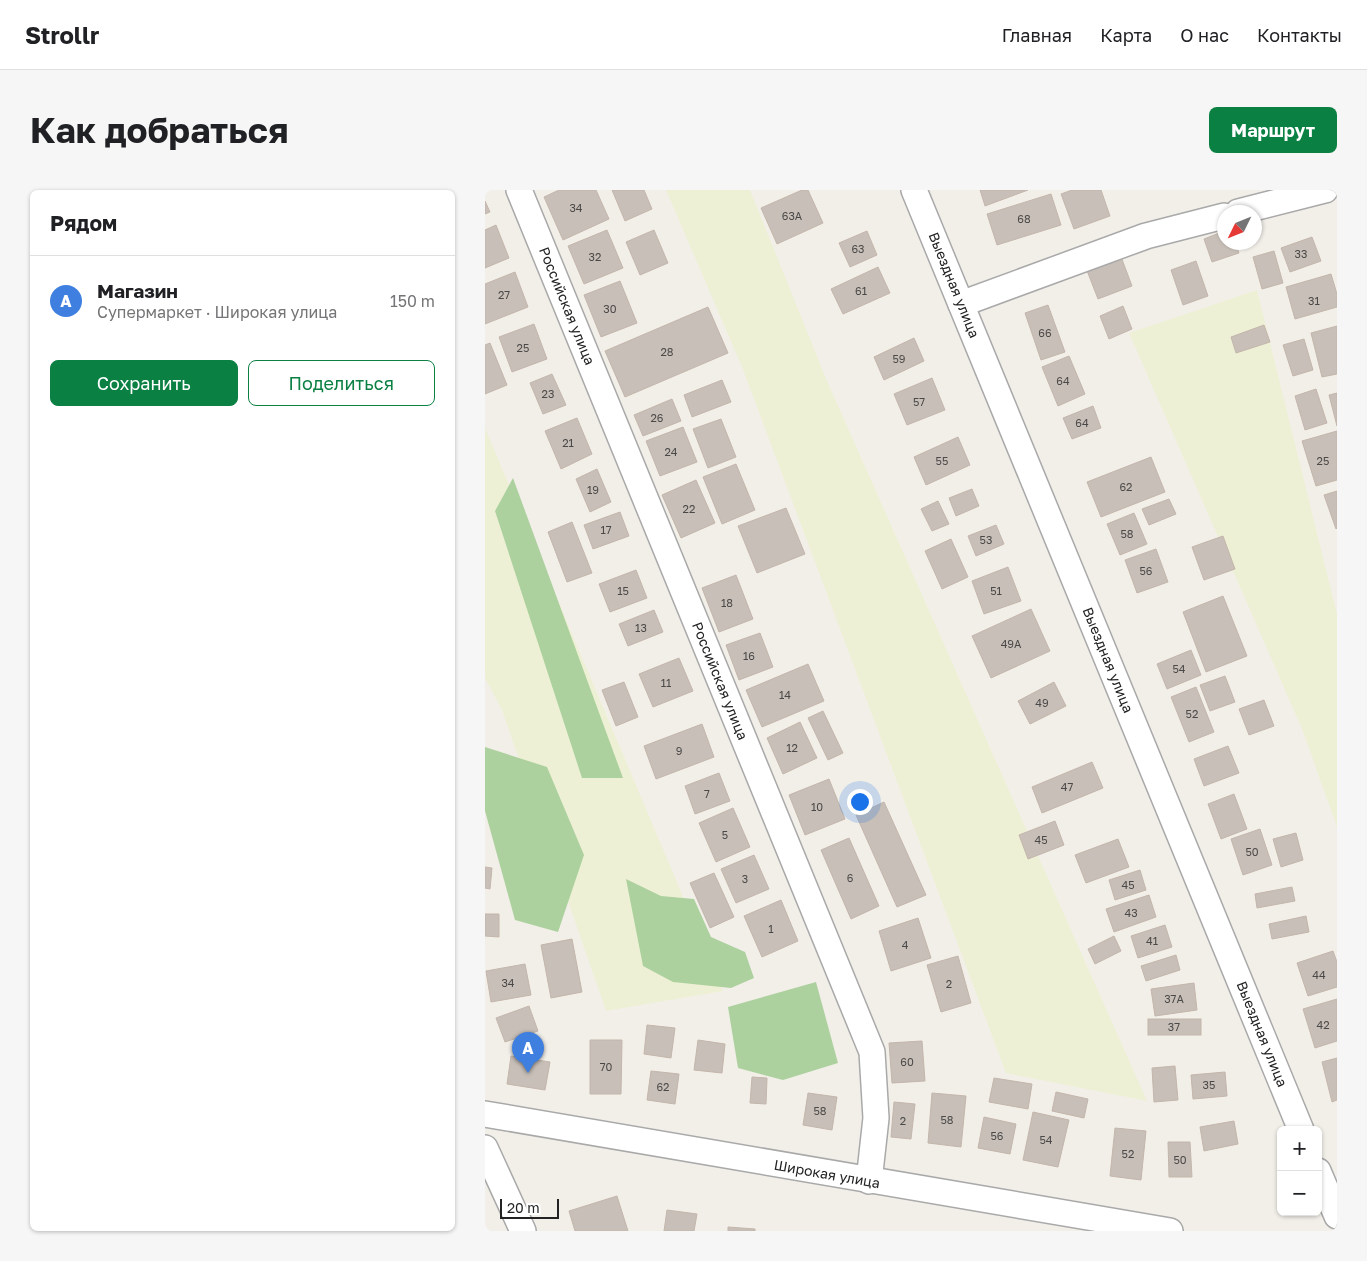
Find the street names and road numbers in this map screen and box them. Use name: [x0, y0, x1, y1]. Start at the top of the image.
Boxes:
street label: Выездная улица: [926, 229, 983, 340]
street label: Российская улица: [536, 244, 599, 367]
street label: Выездная улица: [1080, 604, 1137, 715]
street label: Российская улица: [689, 619, 752, 742]
street label: Выездная улица: [1234, 978, 1291, 1089]
street label: Широкая улица: [773, 1156, 881, 1191]

